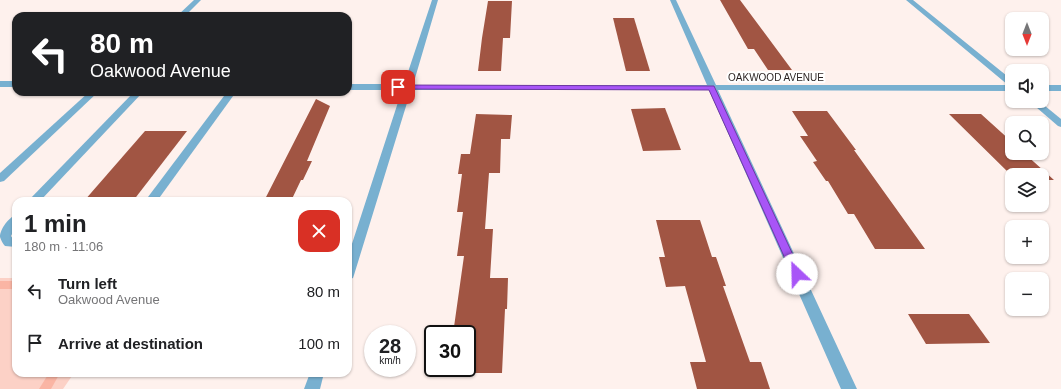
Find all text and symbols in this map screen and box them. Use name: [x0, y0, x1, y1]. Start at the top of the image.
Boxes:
north arrow: [1005, 12, 1049, 56]
map controls: [1005, 12, 1049, 316]
icon: left: [24, 28, 76, 80]
text: 80 m: [90, 28, 154, 59]
text: Oakwood Avenue: [90, 61, 231, 81]
button: sound: [1005, 64, 1049, 108]
pin: [381, 70, 415, 104]
street label: OAKWOOD AVENUE: [728, 72, 824, 83]
icon: arrive: [387, 76, 409, 98]
button: search: [1005, 116, 1049, 160]
button: layers: [1005, 168, 1049, 212]
text: 1 min: [24, 210, 87, 237]
button: close: [298, 210, 340, 252]
button: +: [1005, 220, 1049, 264]
text: 180 m · 11:06: [24, 239, 103, 254]
position arrow: [776, 253, 818, 295]
button: −: [1005, 272, 1049, 316]
text: Turn left: [58, 275, 117, 292]
icon: left: [24, 280, 46, 302]
text: 80 m: [307, 283, 340, 300]
text: Oakwood Avenue: [58, 292, 160, 307]
speed limit sign: 30: [424, 325, 476, 377]
icon: arrive: [24, 332, 46, 354]
text: Arrive at destination: [58, 335, 203, 352]
text: 100 m: [298, 335, 340, 352]
text: 28: [379, 335, 401, 357]
text: km/h: [379, 355, 401, 366]

